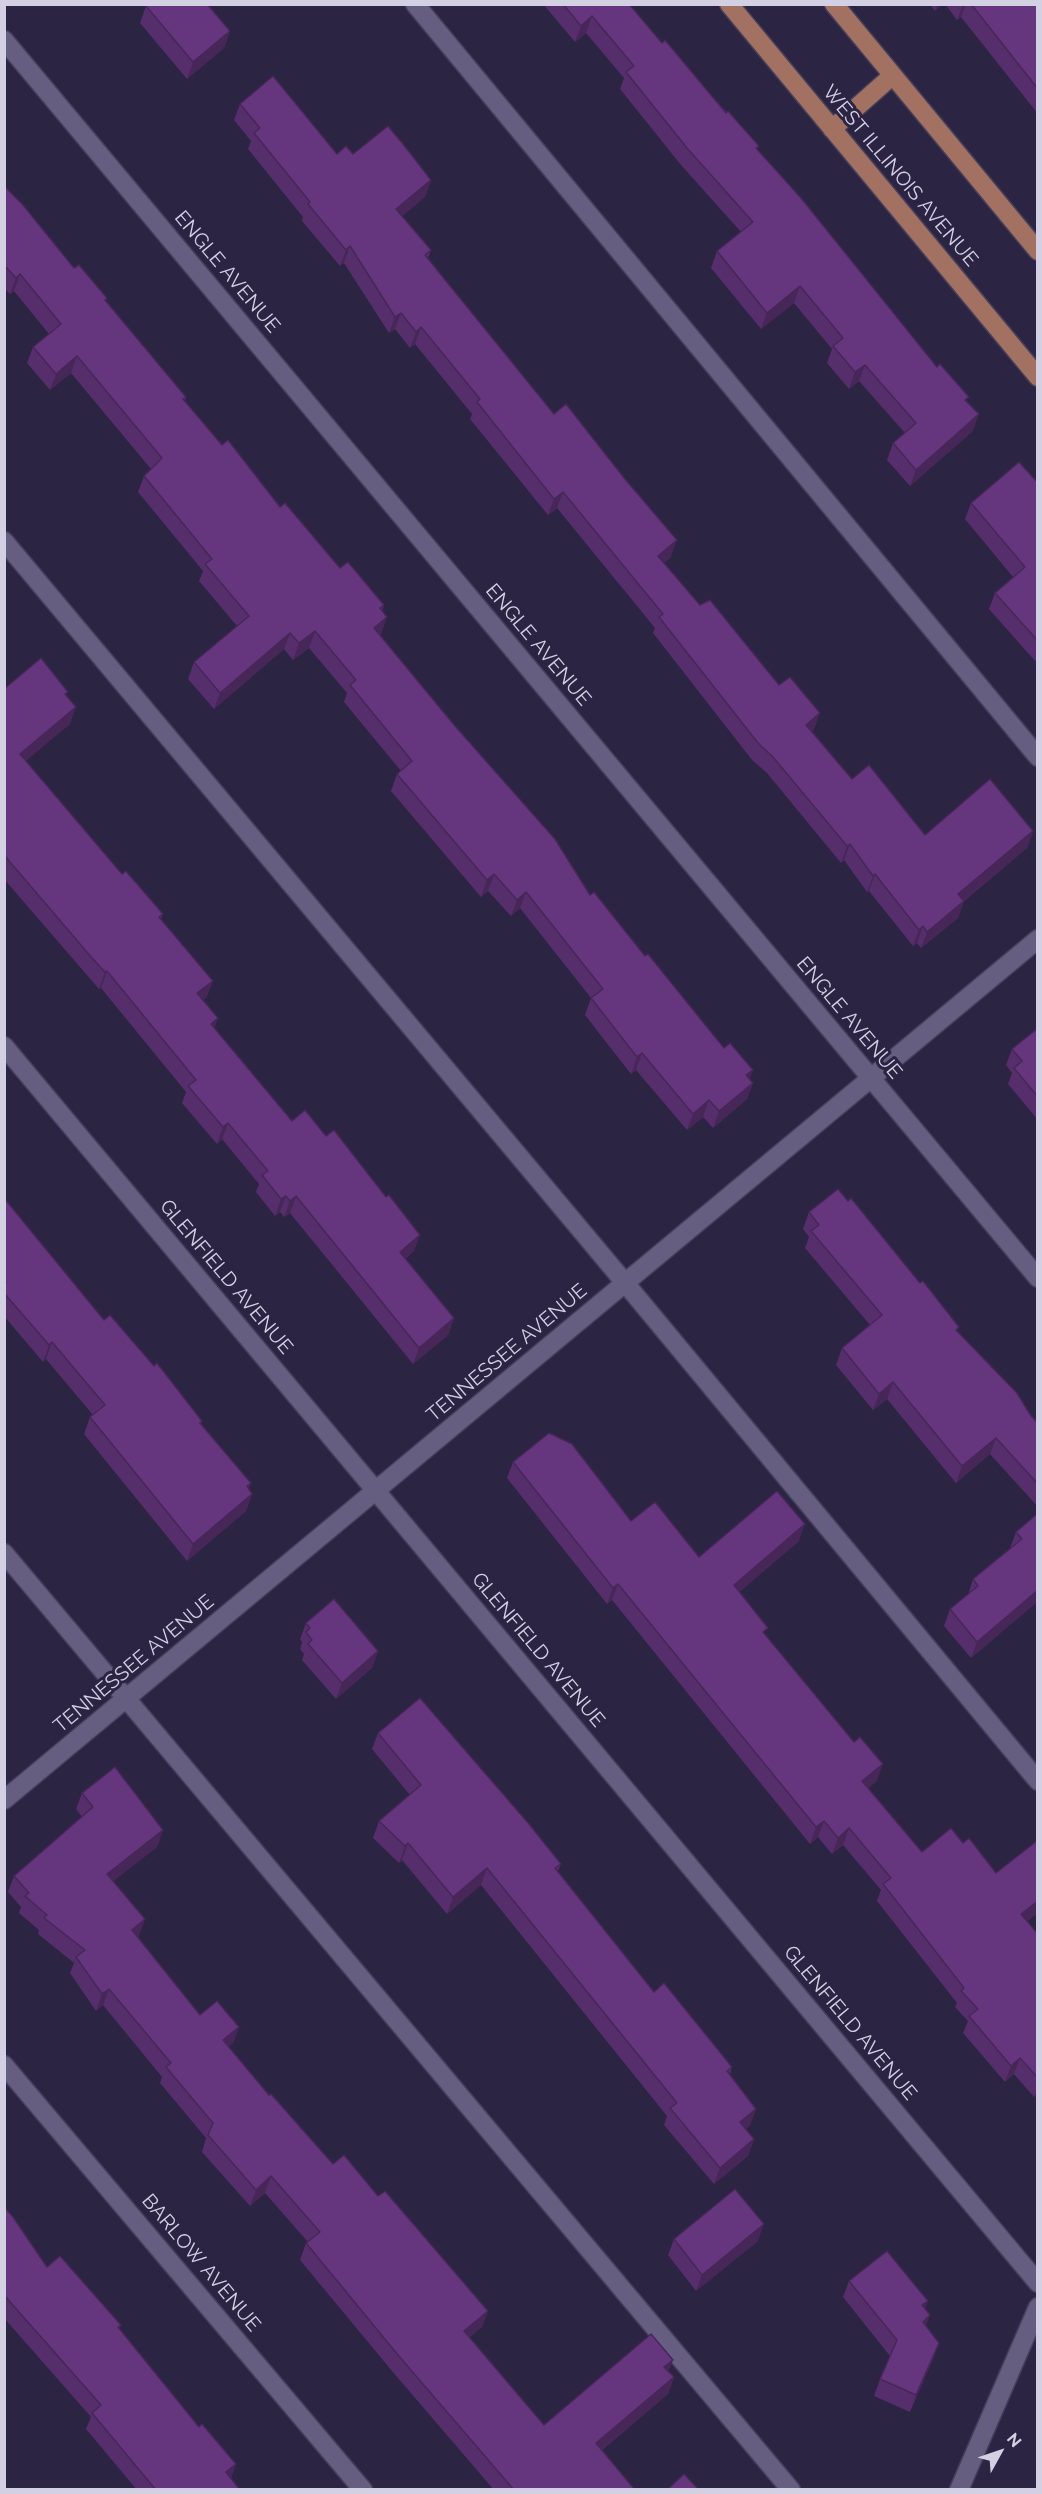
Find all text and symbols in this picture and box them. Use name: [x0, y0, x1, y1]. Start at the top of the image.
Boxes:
street label: WEST ILLINOIS AVENUE: [817, 81, 983, 271]
street label: ENGLE AVENUE: [169, 206, 285, 338]
street label: ENGLE AVENUE: [480, 579, 596, 711]
street label: ENGLE AVENUE: [791, 952, 907, 1084]
street label: GLENFIELD AVENUE: [154, 1195, 298, 1359]
street label: TENNESSEE AVENUE: [422, 1279, 592, 1427]
street label: GLENFIELD AVENUE: [466, 1568, 610, 1732]
street label: TENNESSEE AVENUE: [49, 1590, 219, 1738]
street label: GLENFIELD AVENUE: [778, 1941, 922, 2105]
street label: BARLOW AVENUE: [137, 2189, 265, 2337]
north arrow: [970, 2422, 1030, 2482]
text: N: [1003, 2429, 1025, 2451]

